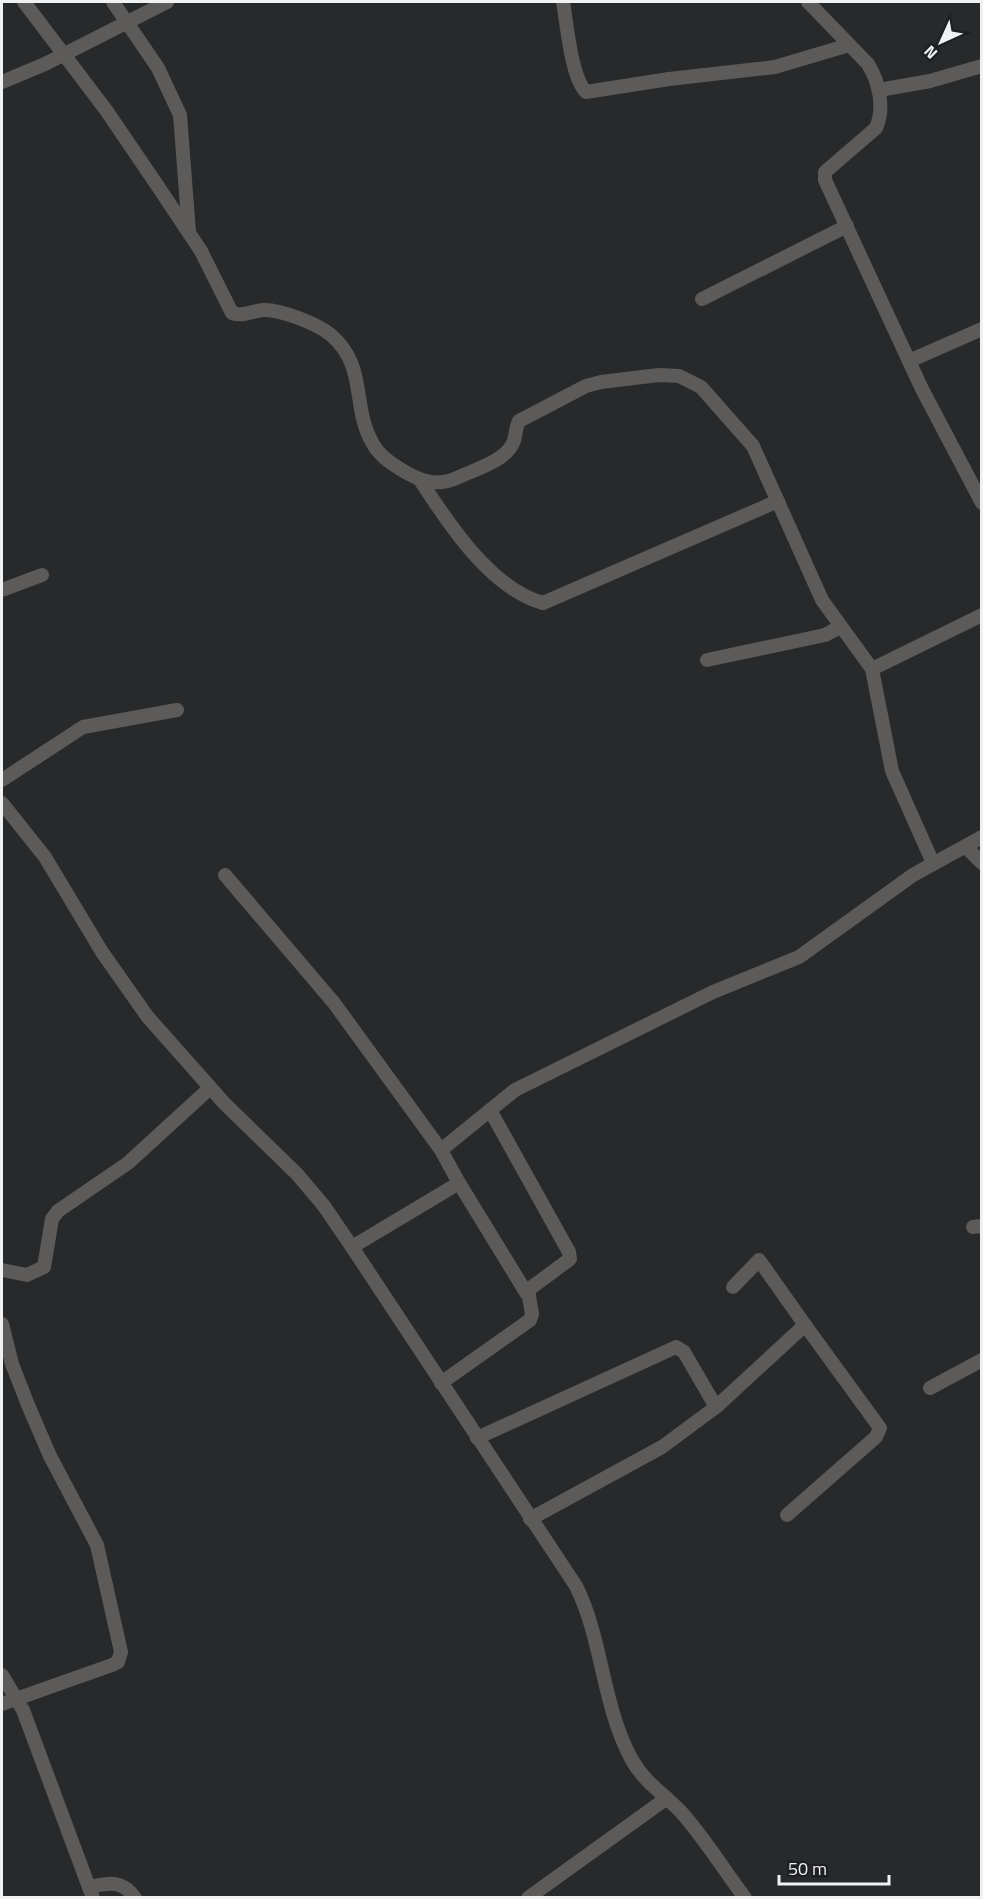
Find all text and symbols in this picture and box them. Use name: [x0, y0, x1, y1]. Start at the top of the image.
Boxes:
north arrow: [911, 12, 971, 72]
text: N: [918, 40, 943, 65]
scale bar: [779, 1848, 888, 1886]
text: 50 m: [788, 1855, 827, 1882]

